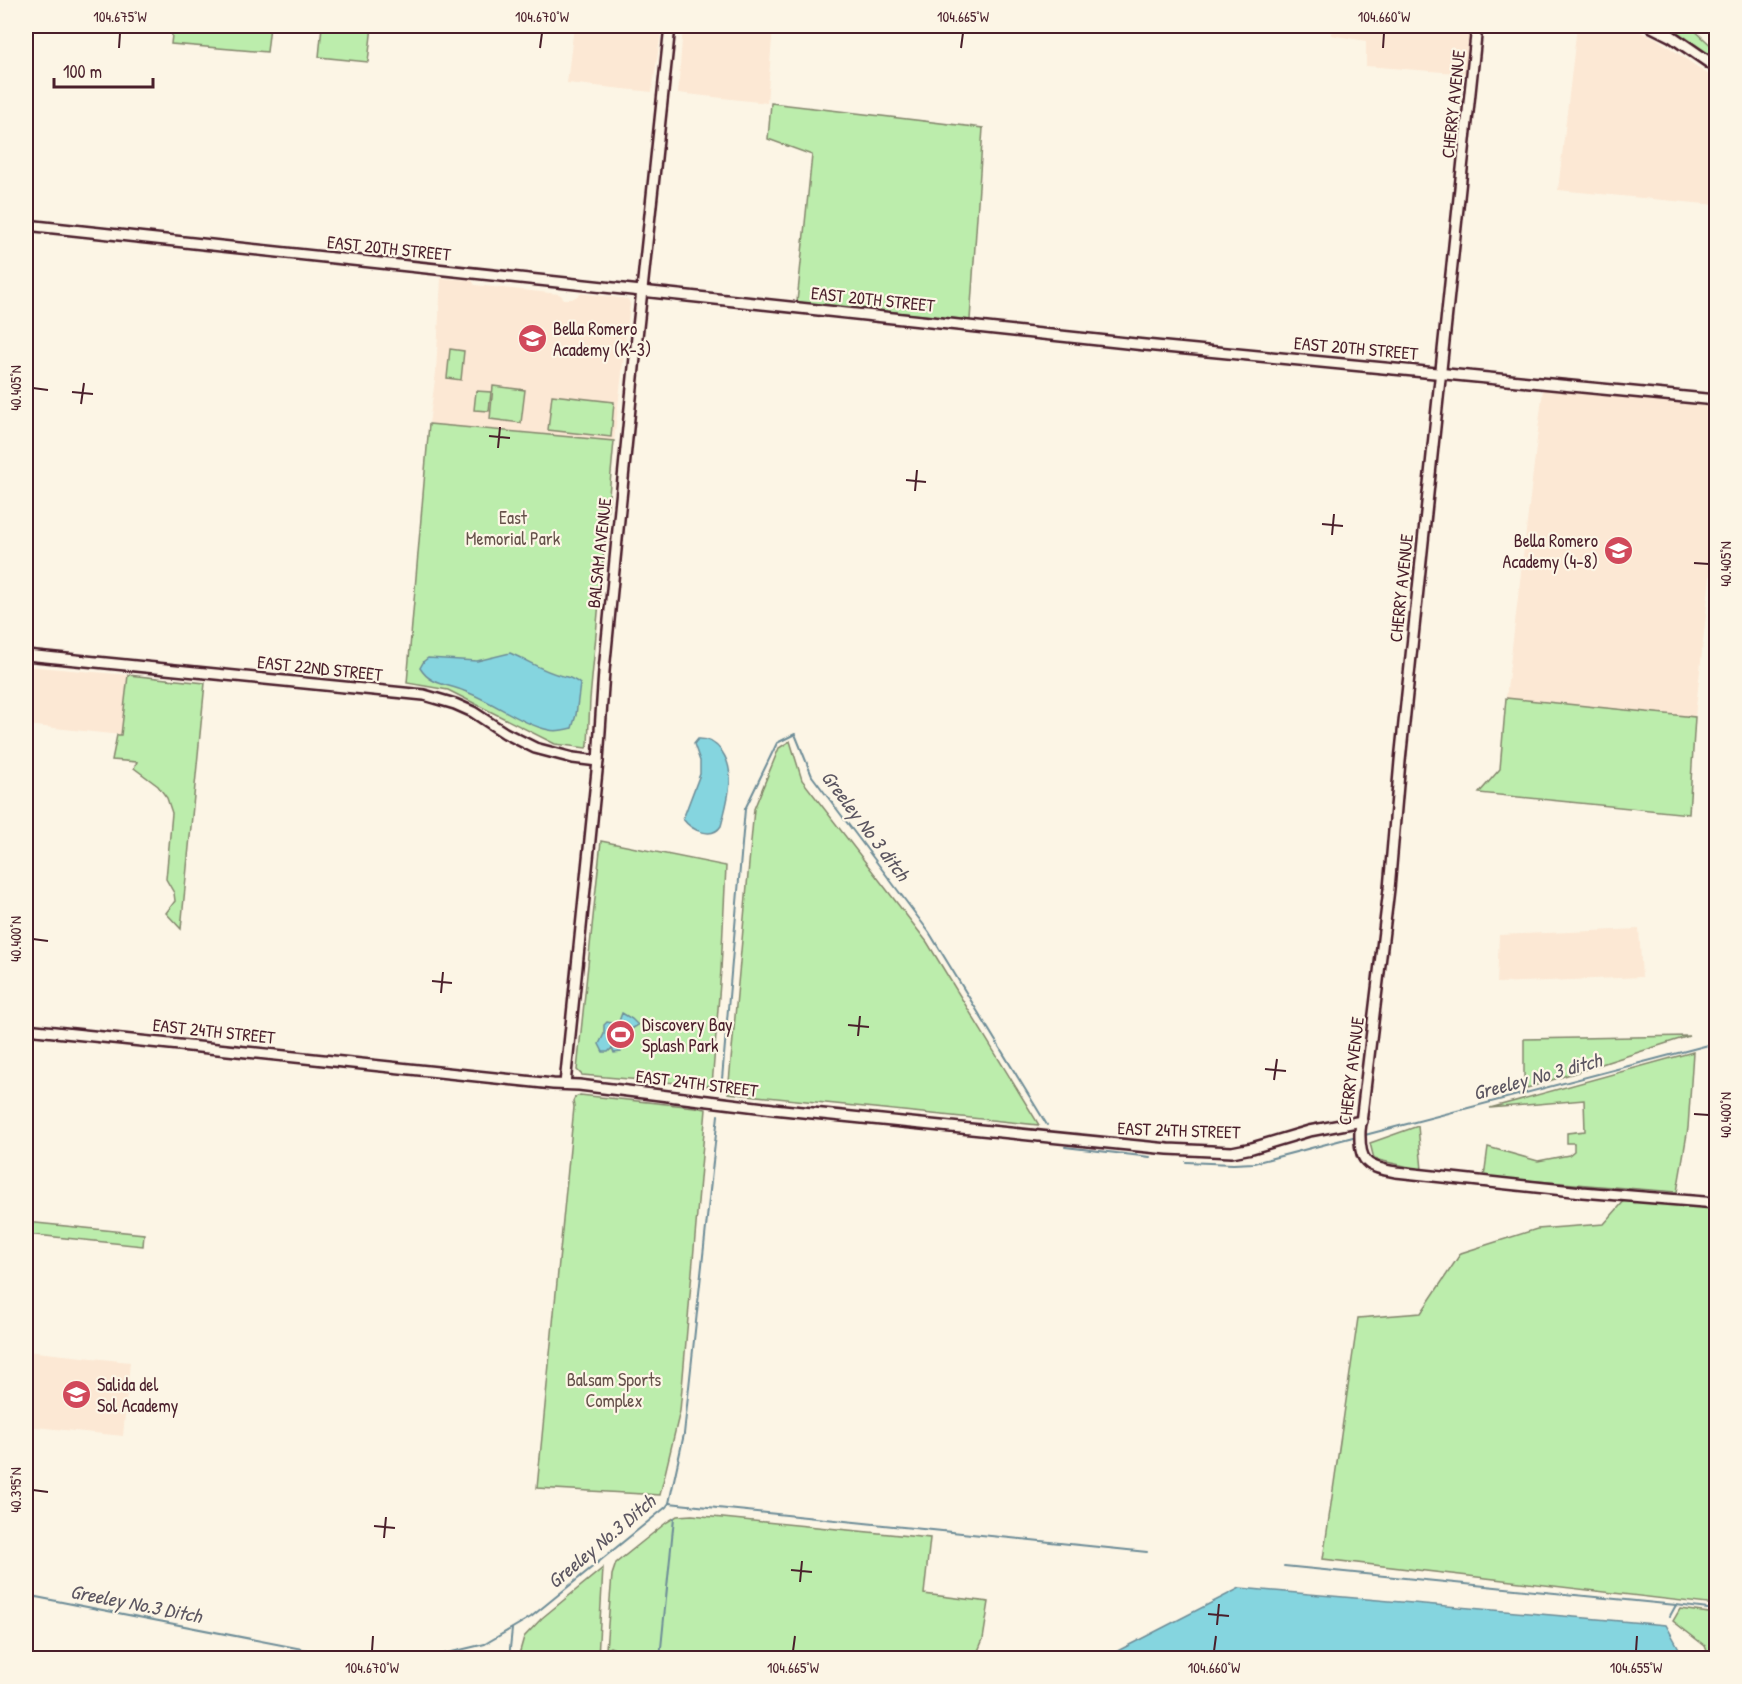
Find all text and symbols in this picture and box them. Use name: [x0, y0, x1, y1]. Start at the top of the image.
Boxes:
text: 104.675°W: [93, 6, 147, 27]
text: 104.670°W: [515, 6, 570, 27]
text: 104.665°W: [937, 6, 990, 27]
text: 104.660°W: [1358, 6, 1411, 27]
street label: CHERRY AVENUE: [1435, 48, 1471, 160]
scale bar: [54, 51, 153, 89]
text: 100 m: [63, 59, 102, 84]
street label: EAST 20TH STREET: [326, 229, 453, 267]
street label: EAST 20TH STREET: [810, 280, 937, 318]
place label: Bella Romero Academy (K-3): [553, 316, 651, 362]
school or university icon: Bella Romero Academy (K-3): [516, 322, 548, 354]
street label: EAST 20TH STREET: [1293, 330, 1420, 366]
text: 40.405°N: [5, 365, 26, 411]
street label: BALSAM AVENUE: [581, 497, 617, 609]
park label: East Memorial Park: [466, 505, 561, 551]
place label: Bella Romero Academy (4-8): [1503, 528, 1598, 574]
street label: CHERRY AVENUE: [1383, 532, 1419, 644]
school or university icon: Bella Romero Academy (4-8): [1603, 534, 1635, 566]
text: 40.405°N: [1715, 541, 1736, 587]
street label: EAST 22ND STREET: [256, 649, 384, 687]
water label: Greeley No 3 ditch: [815, 764, 917, 888]
text: 40.400°N: [5, 916, 26, 962]
street label: EAST 24TH STREET: [152, 1012, 277, 1050]
place label: Discovery Bay Splash Park: [642, 1012, 733, 1058]
street label: CHERRY AVENUE: [1332, 1015, 1370, 1127]
sports icon: Discovery Bay Splash Park: [605, 1018, 637, 1050]
water label: Greeley No 3 ditch: [1470, 1045, 1606, 1107]
street label: EAST 24TH STREET: [634, 1063, 760, 1103]
text: 40.400°N: [1715, 1092, 1736, 1138]
street label: EAST 24TH STREET: [1117, 1115, 1241, 1145]
park label: Balsam Sports Complex: [567, 1367, 661, 1413]
place label: Salida del Sol Academy: [97, 1372, 179, 1418]
school or university icon: Salida del Sol Academy: [60, 1378, 92, 1410]
text: 40.395°N: [5, 1467, 26, 1513]
water label: Greeley No.3 Ditch: [541, 1487, 663, 1595]
water label: Greeley No.3 Ditch: [68, 1577, 205, 1630]
text: 104.670°W: [345, 1657, 400, 1678]
text: 104.665°W: [767, 1657, 820, 1678]
text: 104.660°W: [1188, 1657, 1241, 1678]
text: 104.655°W: [1610, 1657, 1663, 1678]

